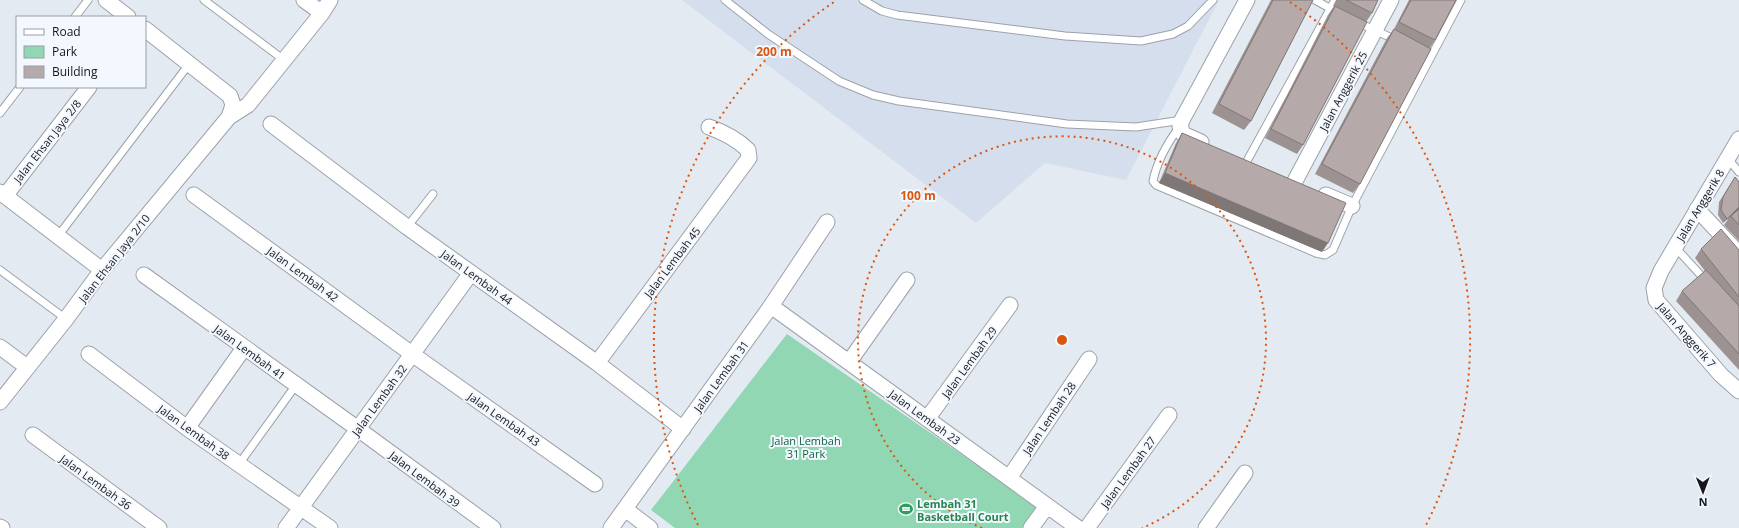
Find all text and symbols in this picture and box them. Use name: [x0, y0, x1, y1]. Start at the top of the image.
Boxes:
legend: [16, 16, 146, 88]
text: Road: [52, 23, 81, 40]
text: Park: [52, 43, 78, 60]
text: 200 m: [756, 43, 792, 60]
street label: Jalan Anggerik 25: [1315, 49, 1370, 134]
text: Building: [52, 63, 98, 80]
street label: Jalan Ehsan Jaya 2/8: [9, 96, 84, 186]
street label: Jalan Anggerik 8: [1672, 166, 1727, 245]
text: 100 m: [900, 187, 936, 204]
street label: Jalan Ehsan Jaya 2/10: [74, 211, 153, 306]
street label: Jalan Lembah 45: [640, 224, 703, 301]
street label: Jalan Lembah 42: [264, 242, 342, 305]
street label: Jalan Lembah 44: [438, 245, 516, 308]
street label: Jalan Anggerik 7: [1654, 299, 1719, 371]
street label: Jalan Lembah 41: [211, 320, 289, 383]
street label: Jalan Lembah 29: [937, 323, 1000, 401]
centre of rings: [1055, 333, 1069, 347]
street label: Jalan Lembah 31: [689, 337, 752, 415]
street label: Jalan Lembah 32: [347, 361, 410, 439]
street label: Jalan Lembah 28: [1019, 379, 1079, 458]
street label: Jalan Lembah 23: [886, 385, 964, 448]
street label: Jalan Lembah 43: [464, 388, 543, 449]
street label: Jalan Lembah 38: [155, 400, 233, 463]
park label: Jalan Lembah 31 Park: [770, 433, 841, 461]
street label: Jalan Lembah 27: [1096, 433, 1159, 511]
street label: Jalan Lembah 39: [386, 447, 463, 510]
street label: Jalan Lembah 36: [57, 450, 135, 513]
north arrow: [1683, 472, 1723, 512]
text: N: [1699, 495, 1708, 510]
place label: Lembah 31 Basketball Court: [917, 496, 1009, 524]
sports icon: Lembah 31 Basketball Court: [898, 501, 914, 517]

